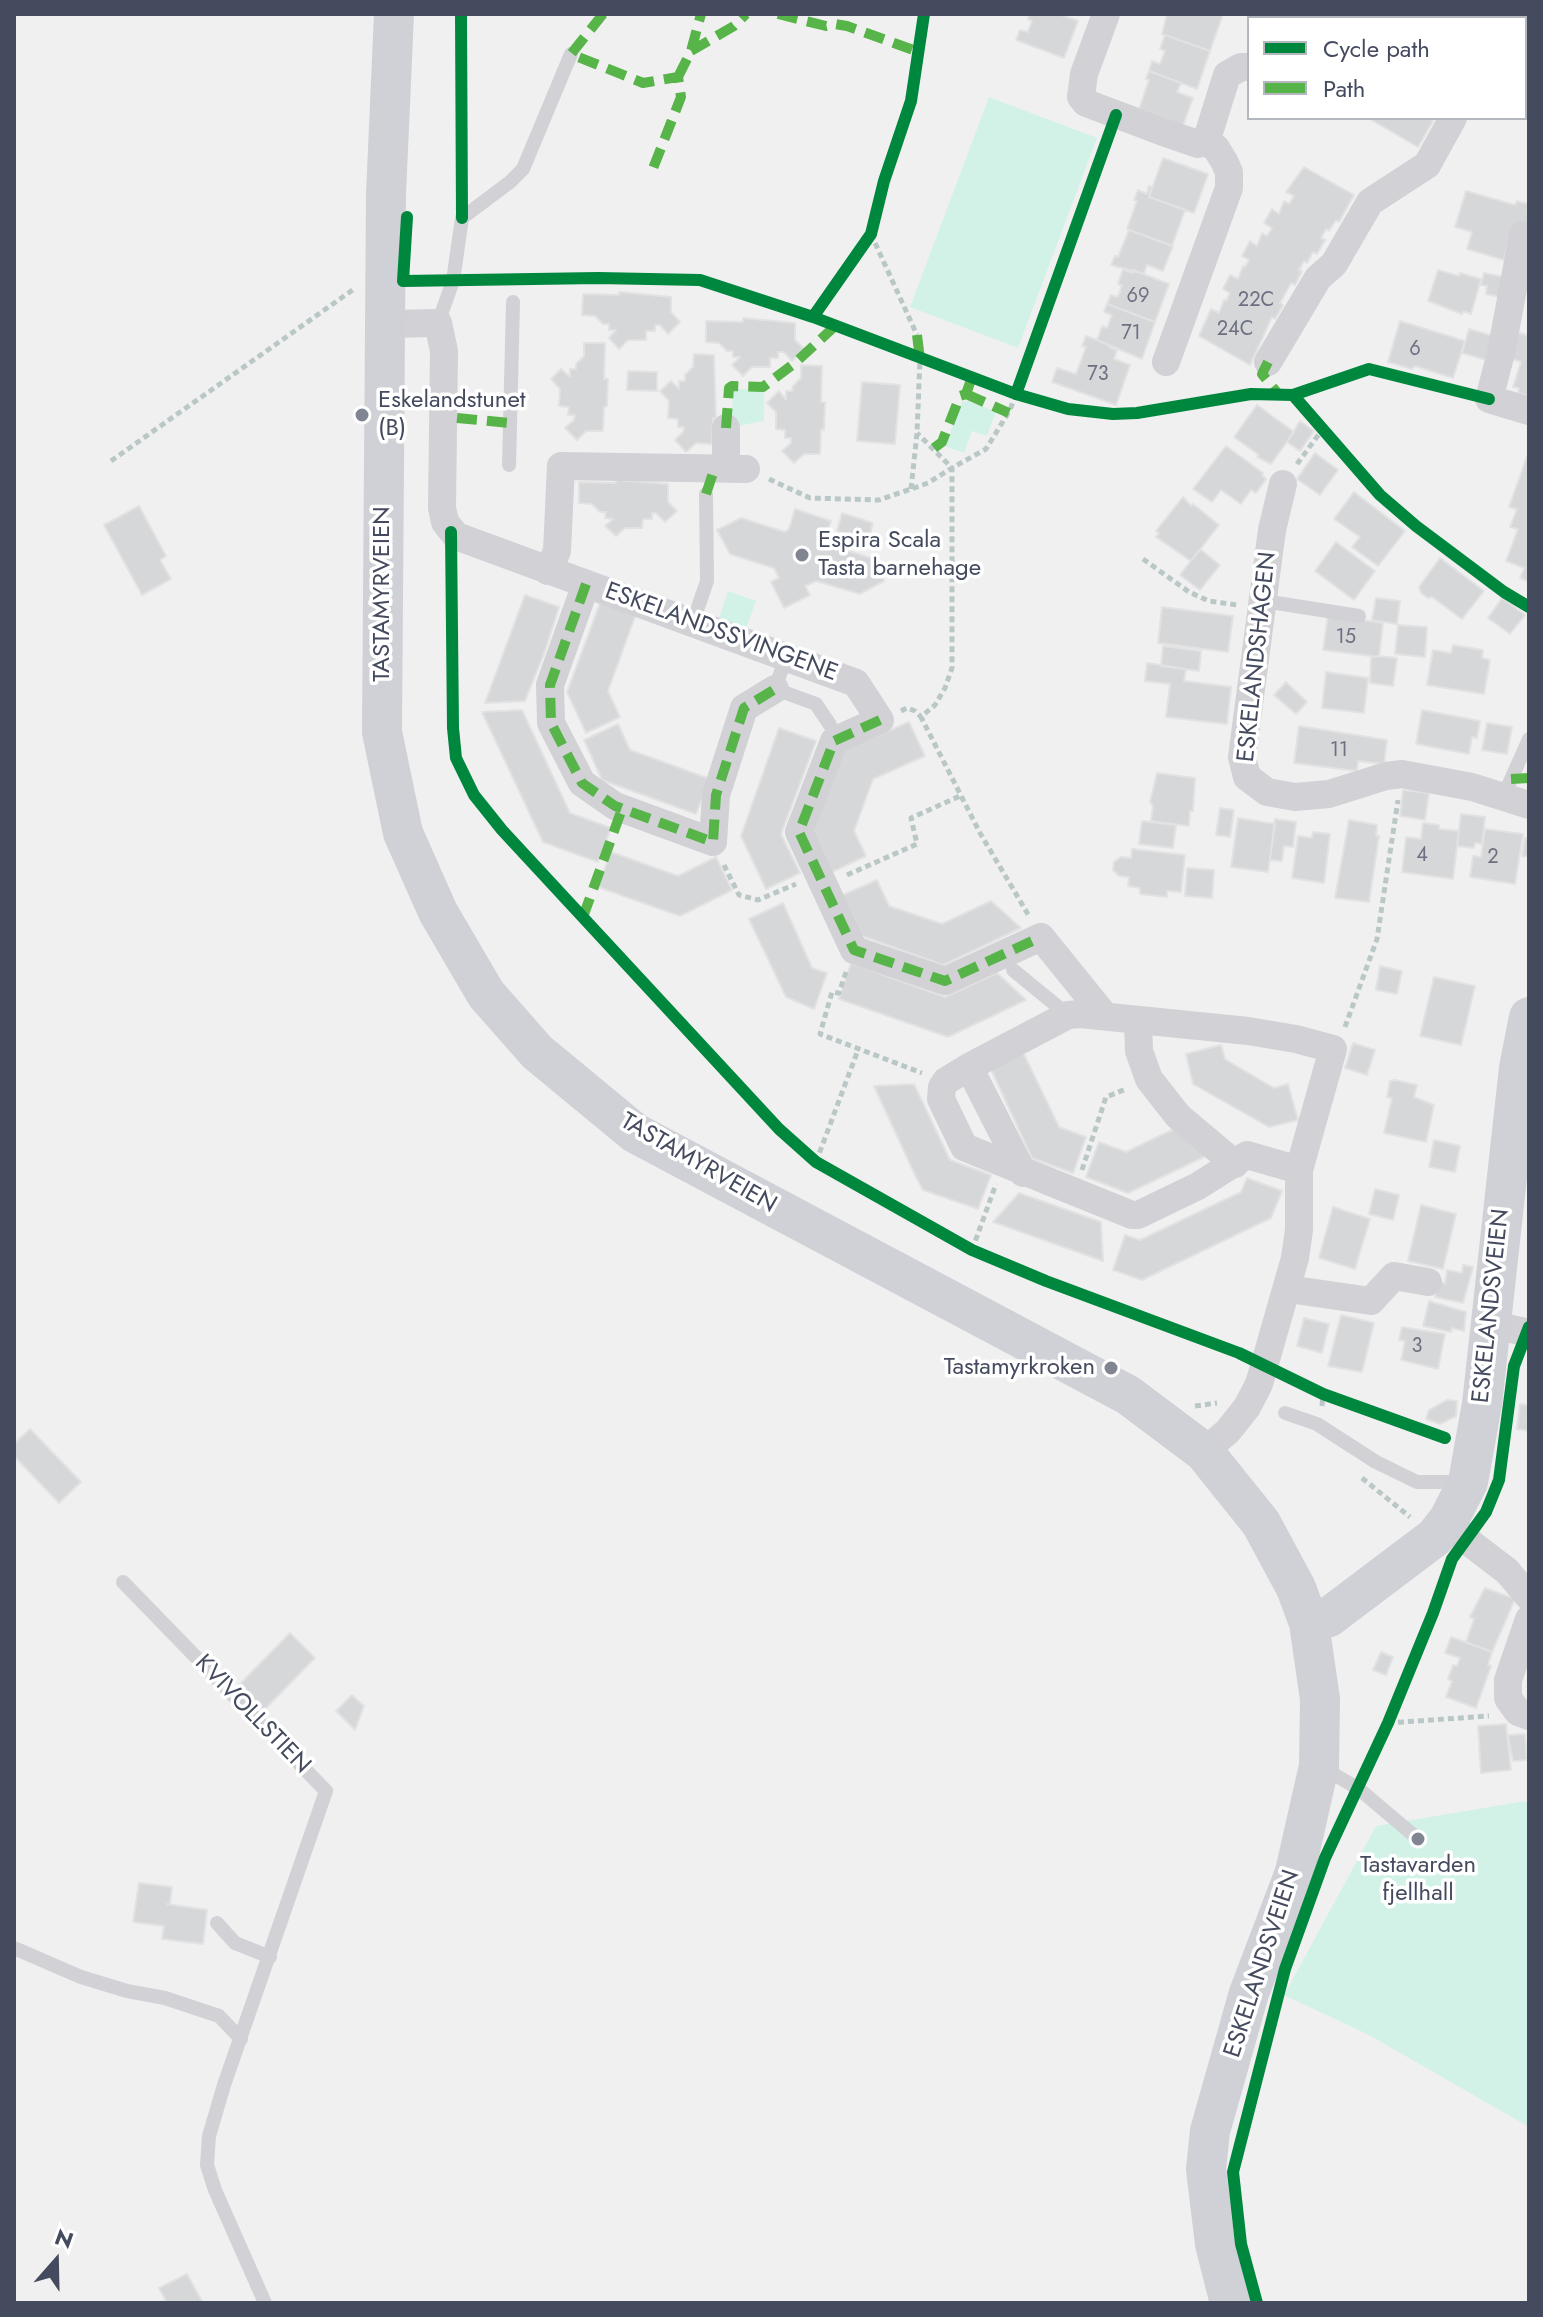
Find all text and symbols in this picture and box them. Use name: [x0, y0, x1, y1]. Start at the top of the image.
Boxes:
legend: [1247, 16, 1527, 120]
text: Cycle path: [1323, 31, 1430, 66]
text: Path: [1323, 71, 1365, 106]
house number: 69: [1126, 285, 1150, 309]
house number: 22C: [1238, 289, 1274, 313]
house number: 24C: [1217, 318, 1253, 342]
house number: 71: [1121, 322, 1141, 346]
house number: 6: [1409, 338, 1421, 362]
house number: 73: [1087, 363, 1109, 387]
place label: Eskelandstunet (B): [378, 387, 526, 443]
marker: Eskelandstunet (B): [353, 406, 371, 424]
street label: TASTAMYRVEIEN: [369, 506, 397, 682]
place label: Espira Scala Tasta barnehage: [818, 527, 981, 583]
marker: Espira Scala Tasta barnehage: [793, 546, 811, 564]
street label: ESKELANDSHAGEN: [1233, 550, 1283, 764]
street label: ESKELANDSSVINGENE: [601, 577, 841, 689]
house number: 15: [1336, 626, 1356, 650]
house number: 11: [1330, 739, 1348, 763]
house number: 4: [1416, 844, 1428, 868]
house number: 2: [1487, 846, 1499, 870]
street label: TASTAMYRVEIEN: [615, 1108, 781, 1220]
street label: ESKELANDSVEIEN: [1467, 1207, 1517, 1405]
house number: 3: [1412, 1335, 1422, 1359]
place label: Tastamyrkroken: [944, 1354, 1095, 1382]
marker: Tastamyrkroken: [1102, 1359, 1120, 1377]
street label: KVIVOLLSTIEN: [188, 1650, 316, 1780]
marker: Tastavarden fjellhall: [1409, 1830, 1427, 1848]
place label: Tastavarden fjellhall: [1360, 1852, 1476, 1908]
street label: ESKELANDSVEIEN: [1219, 1867, 1307, 2061]
text: N: [51, 2220, 78, 2256]
north arrow: [16, 2221, 96, 2301]

